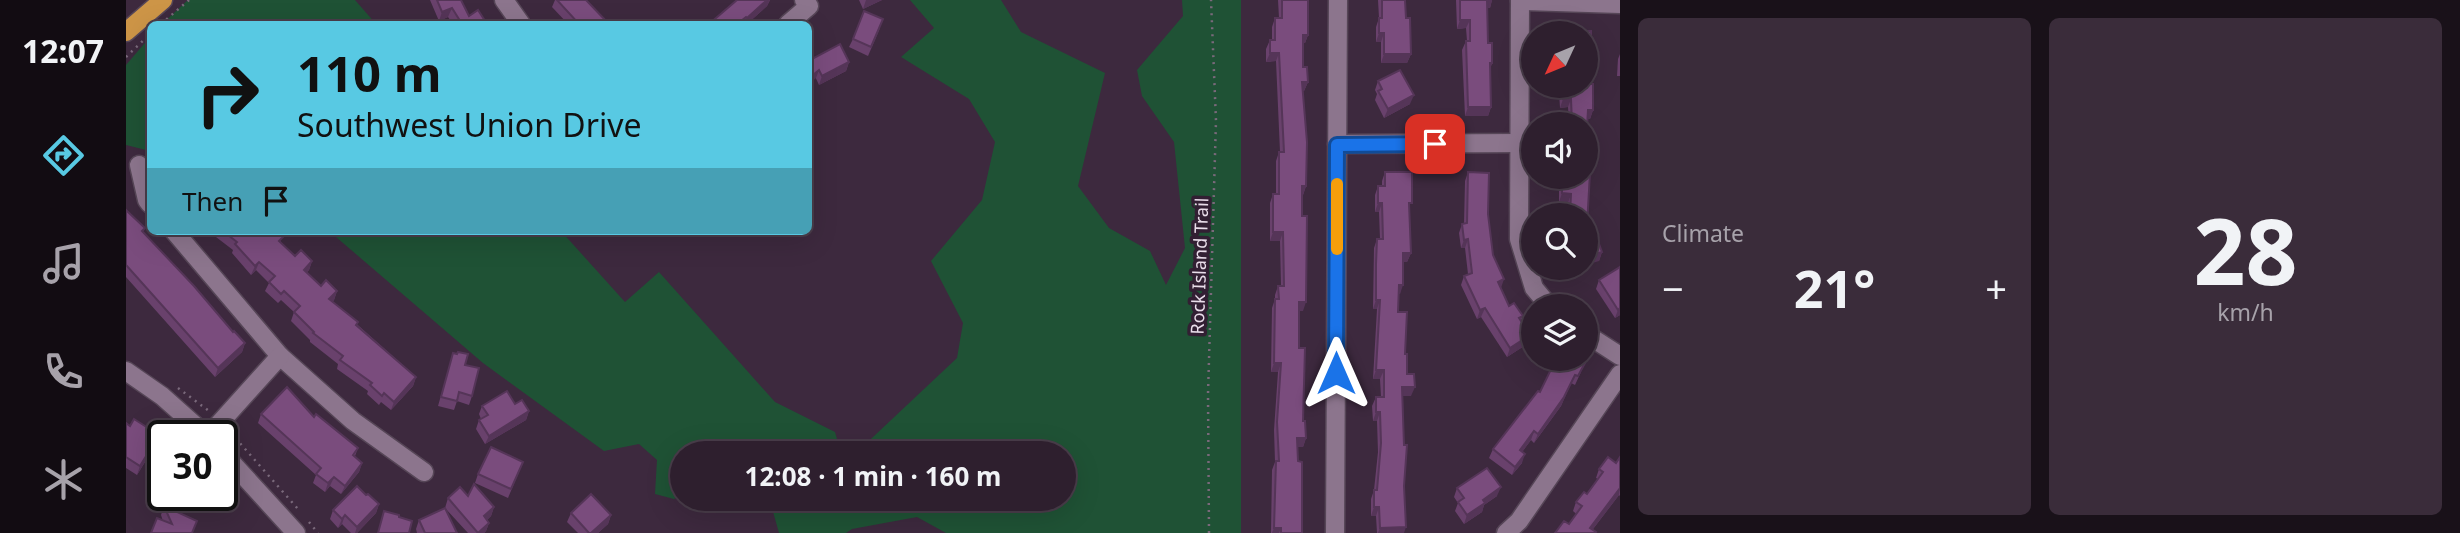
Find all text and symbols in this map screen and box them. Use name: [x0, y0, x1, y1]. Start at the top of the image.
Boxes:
north arrow: [1521, 21, 1598, 98]
map controls: [1521, 21, 1598, 371]
text: 12:07: [22, 29, 104, 72]
text: 110 m: [297, 40, 442, 106]
icon: right: [182, 49, 273, 140]
text: Southwest Union Drive: [297, 103, 641, 146]
button: sound: [1521, 112, 1598, 189]
pin: [1405, 114, 1465, 174]
icon: arrive: [1416, 125, 1454, 163]
icon: directions: [39, 131, 88, 180]
icon: arrive: [257, 182, 295, 220]
text: Then: [182, 183, 243, 219]
text: 28: [2193, 188, 2298, 312]
street label: Rock Island Trail: [1185, 197, 1213, 335]
button: search: [1521, 203, 1598, 280]
text: Climate: [1662, 217, 1744, 249]
icon: music: [39, 239, 88, 288]
text: 21°: [1794, 252, 1875, 323]
text: −: [1662, 262, 1684, 314]
text: +: [1985, 262, 2007, 314]
button: layers: [1521, 294, 1598, 371]
text: km/h: [2217, 296, 2274, 328]
position arrow: [1299, 336, 1373, 410]
icon: phone: [39, 347, 88, 396]
speed limit sign: 30: [147, 420, 238, 511]
icon: climate: [39, 455, 88, 504]
text: 12:08 · 1 min · 160 m: [745, 458, 1001, 494]

